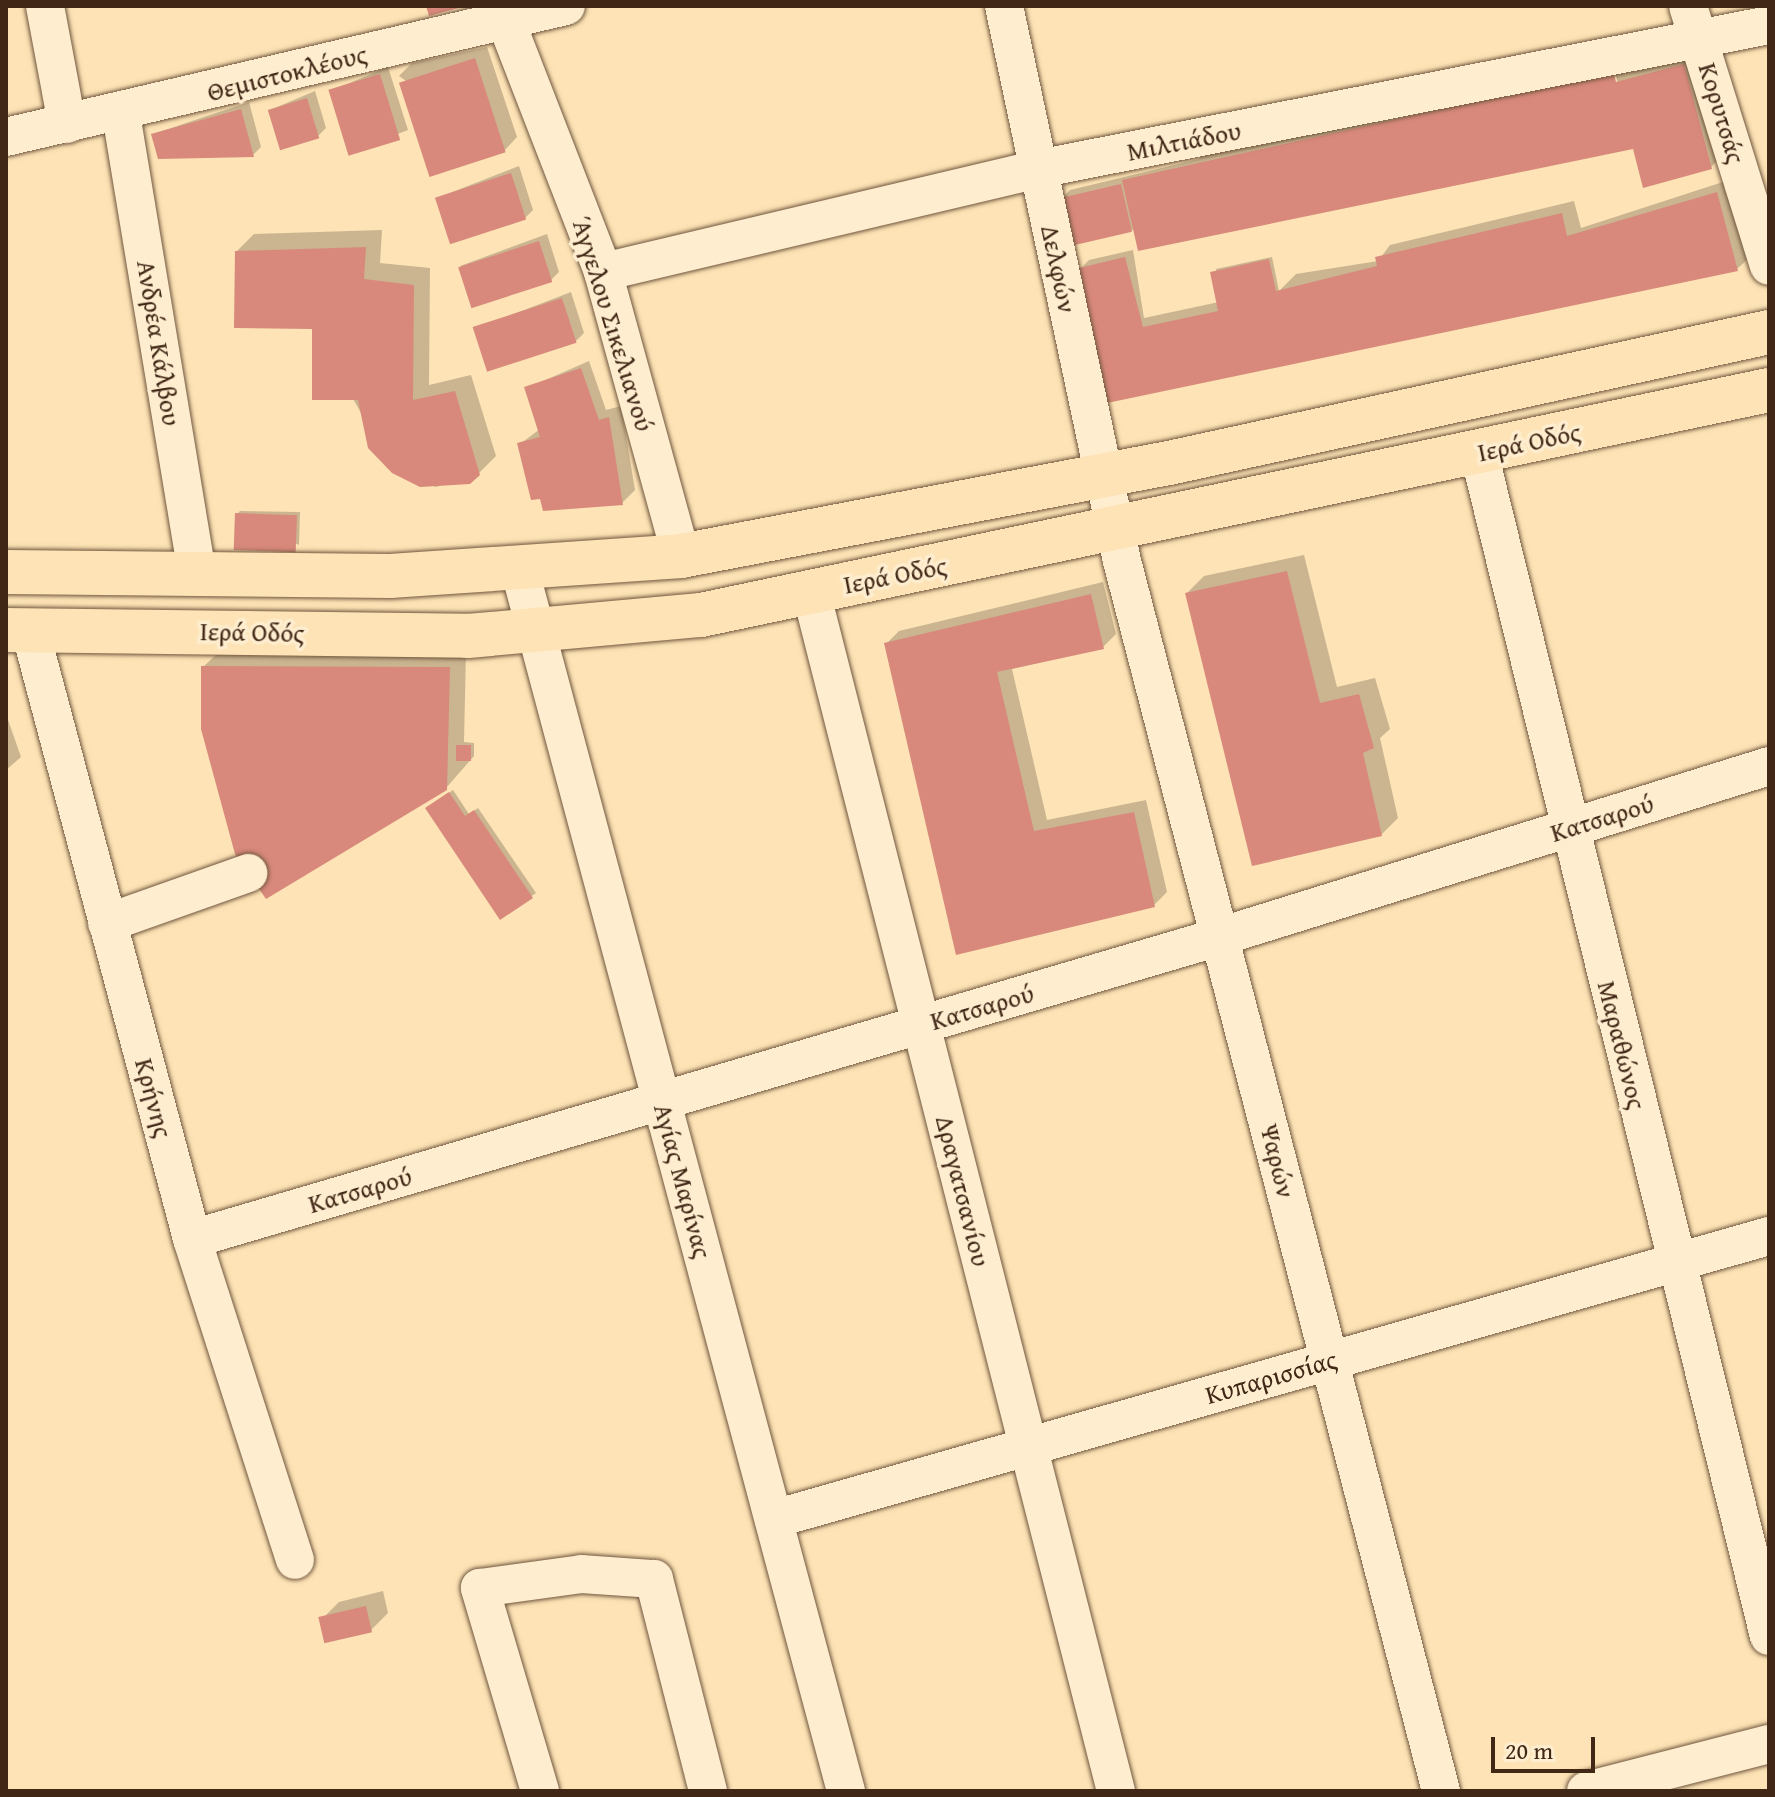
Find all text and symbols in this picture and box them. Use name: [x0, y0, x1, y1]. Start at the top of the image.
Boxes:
street label: Θεμιστοκλέους: [204, 38, 370, 108]
street label: Κορυτσάς: [1692, 59, 1752, 167]
street label: Μιλτιάδου: [1124, 115, 1244, 167]
street label: Άγγελου Σικελιανού: [565, 213, 661, 435]
street label: Δελφών: [1035, 222, 1083, 316]
street label: Ανδρέα Κάλβου: [131, 258, 187, 428]
street label: Ιερά Οδός: [1474, 416, 1584, 468]
street label: Ιερά Οδός: [841, 550, 949, 600]
street label: Ιερά Οδός: [199, 615, 305, 649]
street label: Κατσαρού: [1547, 788, 1657, 848]
street label: Κατσαρού: [927, 977, 1037, 1037]
street label: Μαραθώνος: [1591, 978, 1653, 1112]
street label: Κρήνης: [128, 1055, 180, 1141]
street label: Αγίας Μαρίνας: [647, 1100, 719, 1262]
street label: Δραγατσανίου: [929, 1112, 997, 1270]
street label: Ψαρών: [1254, 1121, 1302, 1201]
street label: Κατσαρού: [305, 1160, 415, 1220]
street label: Κυπαρισσίας: [1202, 1343, 1340, 1411]
scale bar: [1495, 1721, 1599, 1771]
text: 20 m: [1505, 1733, 1553, 1768]

